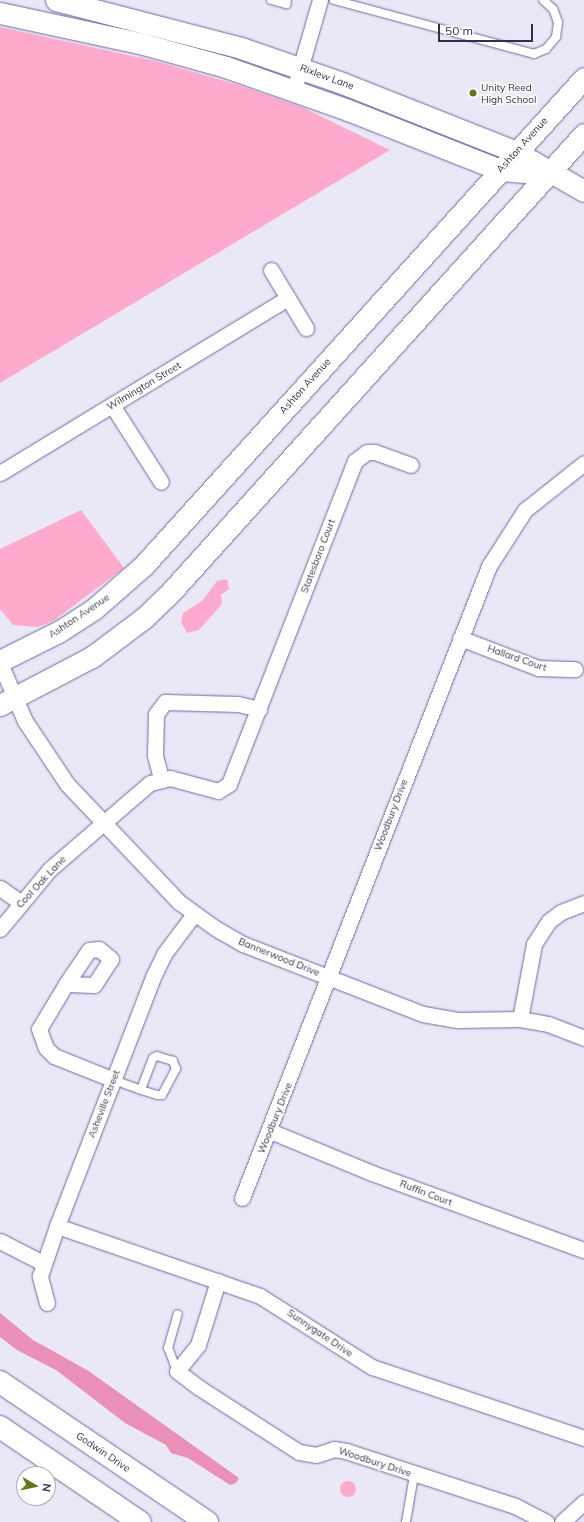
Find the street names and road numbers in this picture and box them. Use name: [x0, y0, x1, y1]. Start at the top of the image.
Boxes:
street label: Rixlew Lane: [298, 62, 356, 92]
street label: Ashton Avenue: [494, 115, 550, 175]
street label: Ashton Avenue: [277, 356, 333, 416]
street label: Wilmington Street: [105, 359, 183, 413]
street label: Statesboro Court: [298, 517, 338, 595]
street label: Ashton Avenue: [46, 591, 112, 641]
street label: Hallard Court: [486, 642, 548, 674]
street label: Woodbury Drive: [372, 778, 410, 852]
street label: Cool Oak Lane: [14, 853, 68, 911]
street label: Bannerwood Drive: [237, 935, 321, 979]
street label: Asheville Street: [86, 1068, 122, 1140]
street label: Woodbury Drive: [255, 1081, 295, 1155]
street label: Ruffin Court: [398, 1177, 454, 1209]
street label: Sunnygate Drive: [285, 1307, 355, 1359]
street label: Godwin Drive: [74, 1429, 132, 1475]
street label: Woodbury Drive: [337, 1445, 413, 1479]

